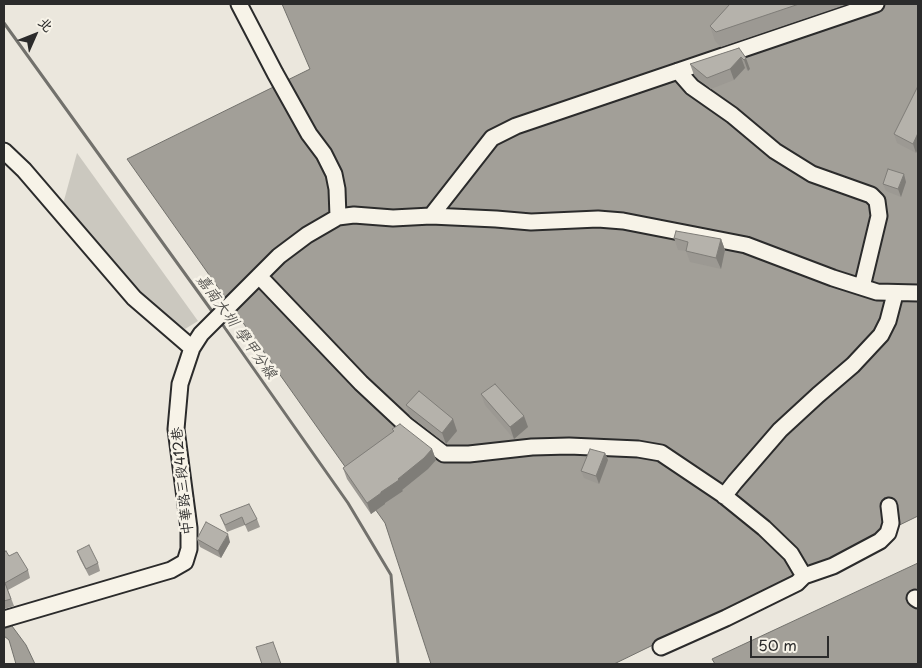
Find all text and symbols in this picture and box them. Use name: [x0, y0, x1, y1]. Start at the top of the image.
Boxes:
north arrow: [10, 10, 60, 60]
text: 北: [34, 12, 59, 37]
water label: 嘉南大圳 學甲分線: [192, 271, 280, 383]
street label: 中華路三段412巷: [169, 426, 197, 536]
scale bar: [752, 626, 831, 658]
text: 50 m: [758, 633, 797, 656]

